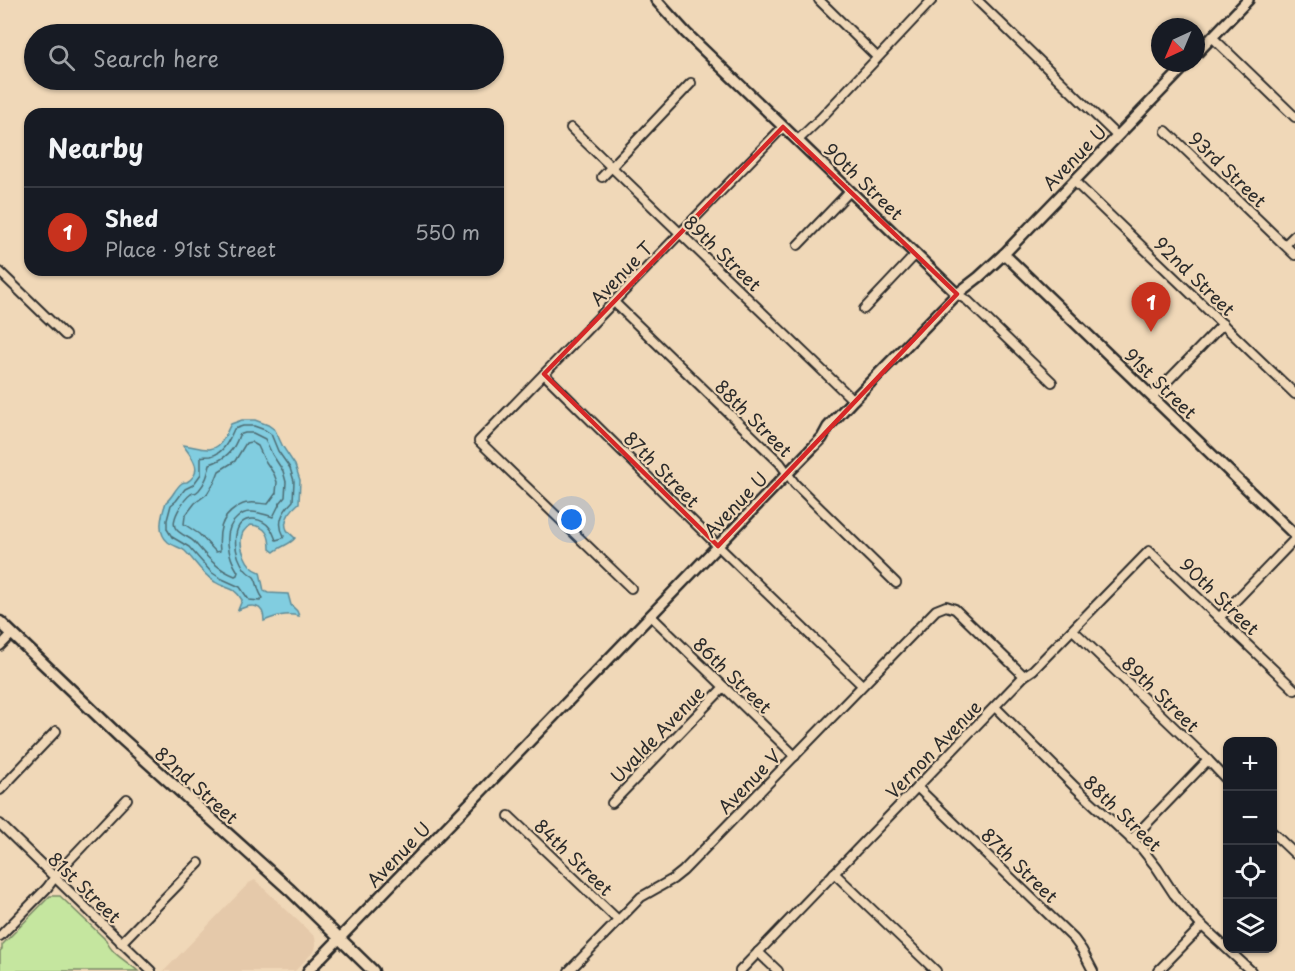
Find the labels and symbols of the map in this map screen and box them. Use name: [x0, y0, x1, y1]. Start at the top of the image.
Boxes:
north arrow: [1151, 18, 1205, 72]
street label: Avenue U: [1036, 118, 1112, 196]
street label: 93rd Street: [1183, 125, 1273, 213]
street label: 90th Street: [818, 136, 910, 226]
street label: 89th Street: [678, 209, 768, 297]
street label: 92nd Street: [1148, 230, 1242, 322]
street label: Avenue T: [583, 234, 659, 311]
pin: 1: [1132, 282, 1170, 332]
street label: 91st Street: [1119, 341, 1203, 425]
street label: 88th Street: [709, 373, 799, 463]
street label: 87th Street: [618, 425, 706, 513]
street label: Avenue U: [697, 465, 773, 543]
your location: [557, 505, 586, 534]
street label: 90th Street: [1174, 551, 1266, 641]
street label: 86th Street: [688, 631, 778, 719]
street label: 89th Street: [1116, 650, 1206, 738]
street label: Uvalde Avenue: [604, 679, 710, 789]
street label: Vernon Avenue: [879, 694, 987, 804]
street label: 82nd Street: [149, 740, 245, 830]
street label: Avenue V: [711, 742, 787, 819]
street label: 88th Street: [1078, 769, 1168, 857]
street label: 84th Street: [529, 812, 619, 902]
street label: Avenue U: [360, 815, 436, 893]
street label: 87th Street: [975, 821, 1065, 909]
street label: 81st Street: [42, 845, 128, 929]

